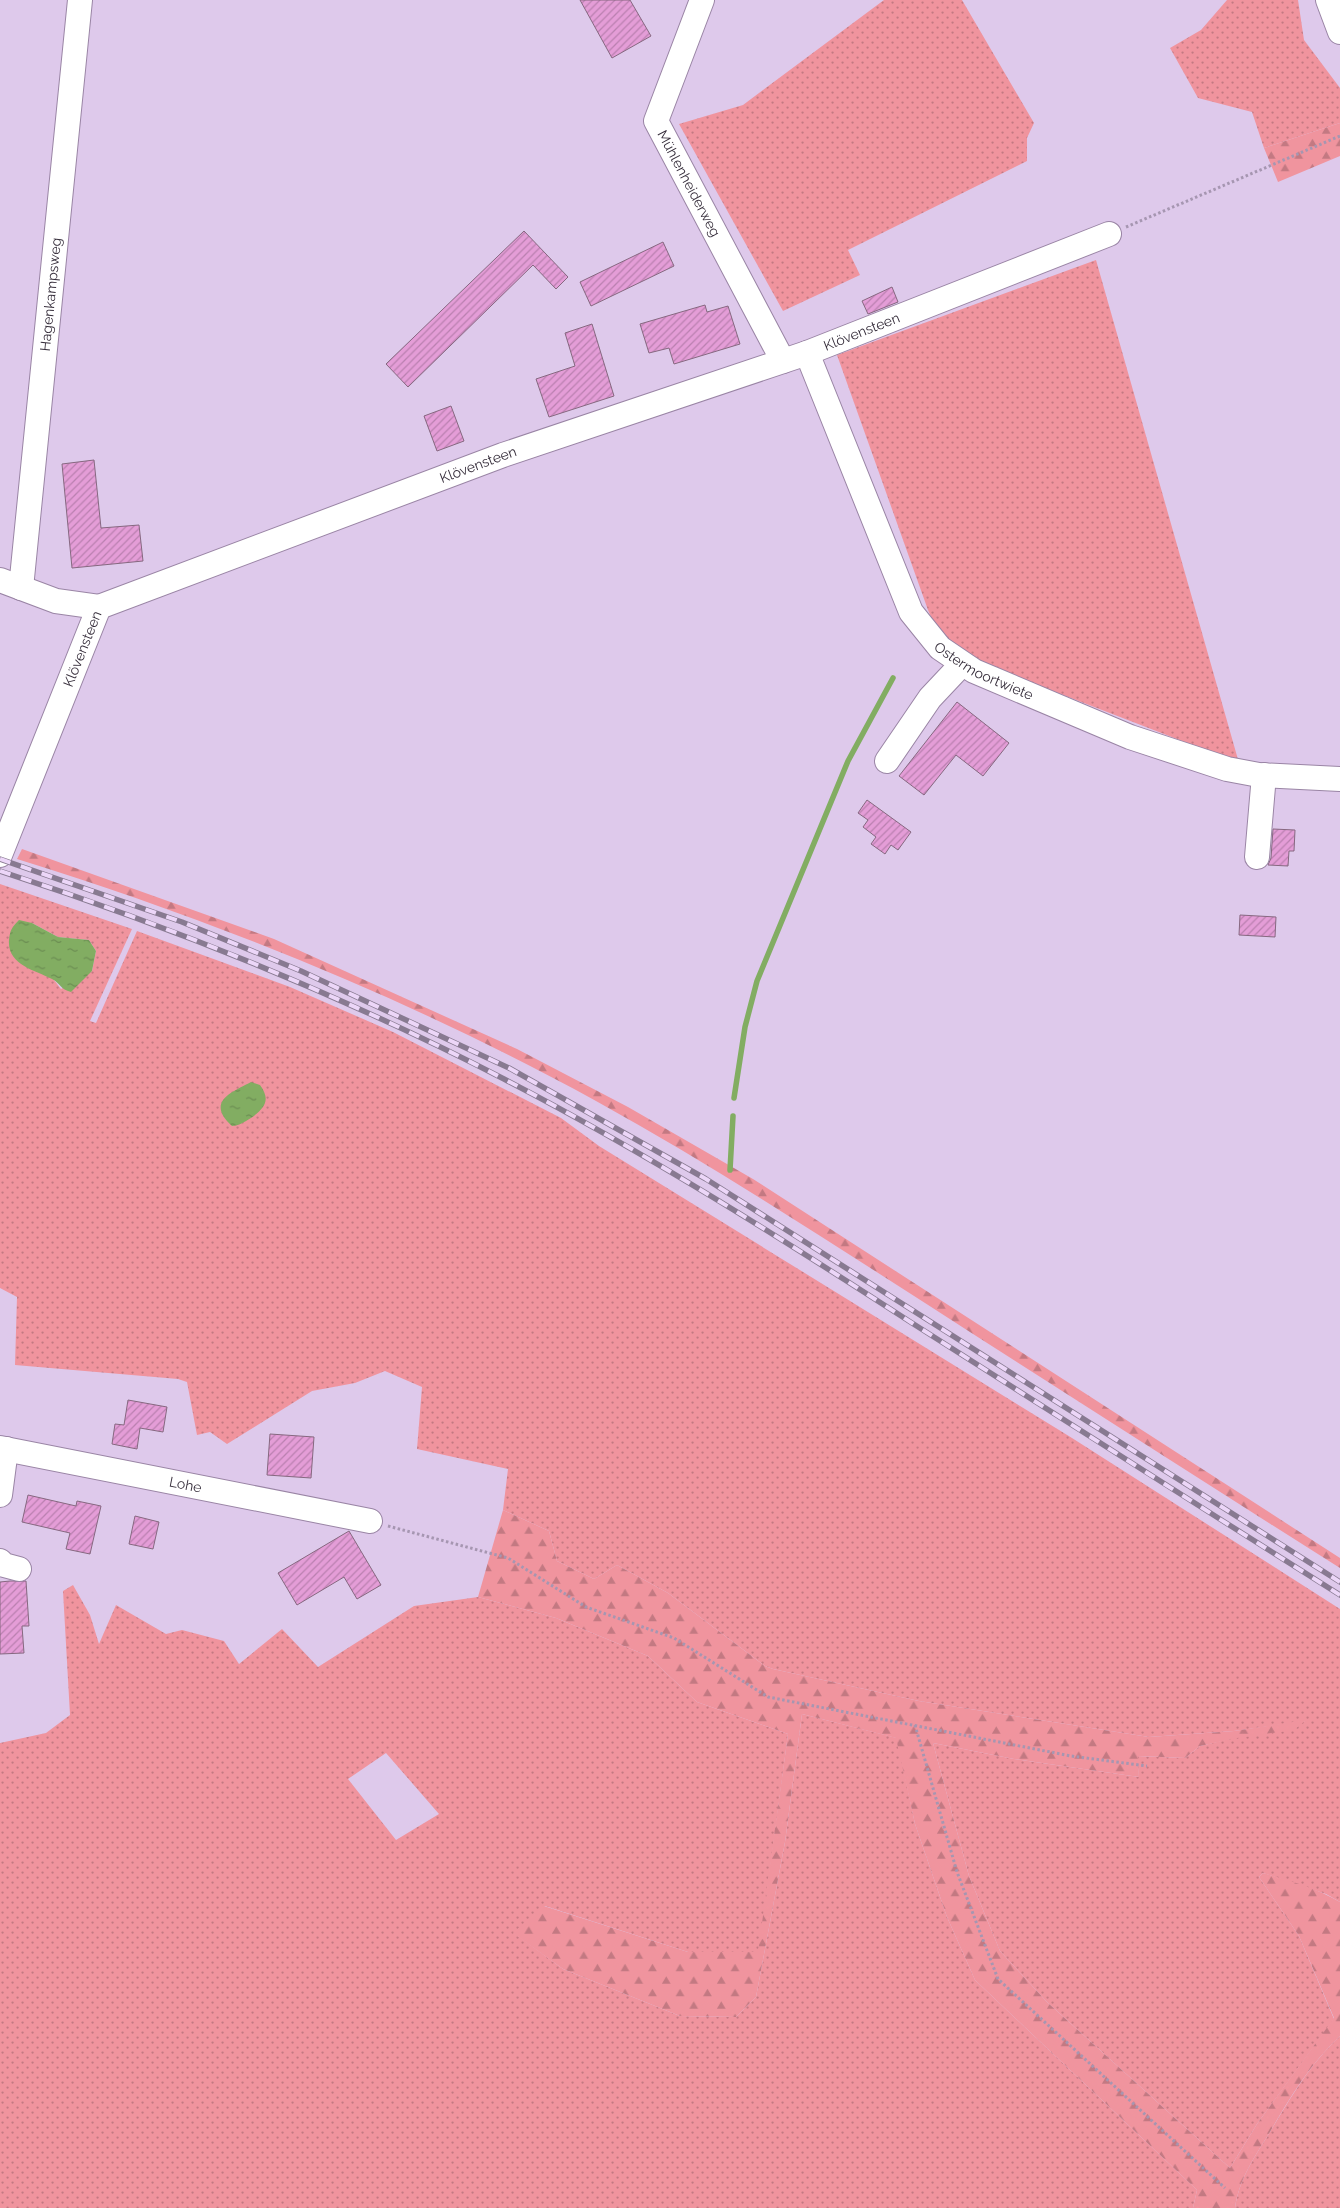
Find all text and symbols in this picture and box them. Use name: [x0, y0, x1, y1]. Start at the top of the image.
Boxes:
street label: Mühlenheiderweg: [654, 127, 724, 239]
street label: Hagenkampsweg: [37, 237, 64, 352]
street label: Klövensteen: [821, 309, 902, 354]
street label: Klövensteen: [438, 443, 518, 486]
street label: Klövensteen: [60, 608, 105, 689]
street label: Ostermoortwiete: [931, 639, 1036, 703]
street label: Lohe: [168, 1474, 203, 1496]

